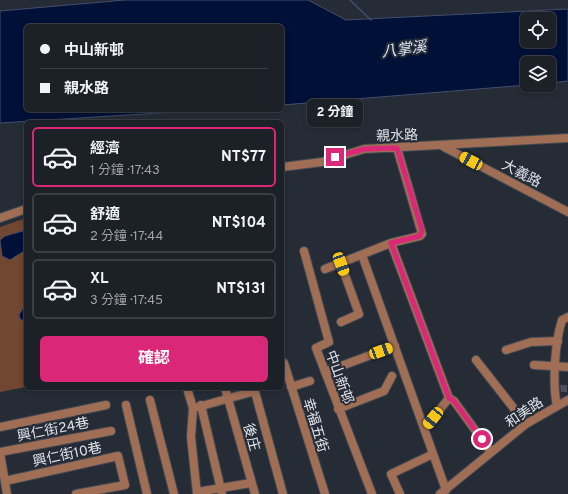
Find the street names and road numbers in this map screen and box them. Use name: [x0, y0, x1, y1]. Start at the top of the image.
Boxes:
street label: 親水路: [376, 127, 418, 146]
street label: 大義路: [499, 157, 544, 192]
street label: 中山新邨: [321, 348, 356, 407]
street label: 和美路: [503, 394, 547, 432]
street label: 幸福五街: [298, 396, 331, 455]
street label: 興仁街24巷: [16, 415, 91, 446]
street label: 後庄: [239, 422, 262, 453]
street label: 興仁街10巷: [31, 440, 103, 471]

